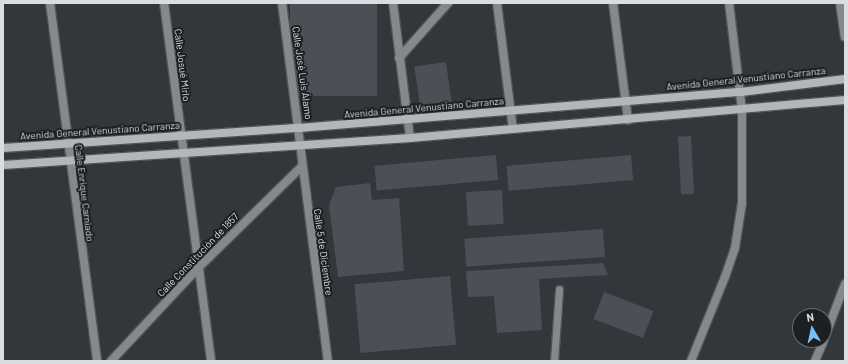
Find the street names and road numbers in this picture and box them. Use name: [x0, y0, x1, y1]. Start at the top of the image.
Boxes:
street label: Calle José Luis Álamo: [290, 26, 314, 120]
street label: Calle Josué Mirlo: [172, 28, 192, 102]
street label: Avenida General Venustiano Carranza: [666, 65, 826, 93]
street label: Avenida General Venustiano Carranza: [344, 95, 504, 121]
street label: Avenida General Venustiano Carranza: [20, 119, 180, 143]
street label: Calle Enrique Carniado: [72, 144, 96, 242]
street label: Calle 5 de Diciembre: [311, 208, 335, 296]
street label: Calle Constitución de 1857: [155, 211, 241, 299]

